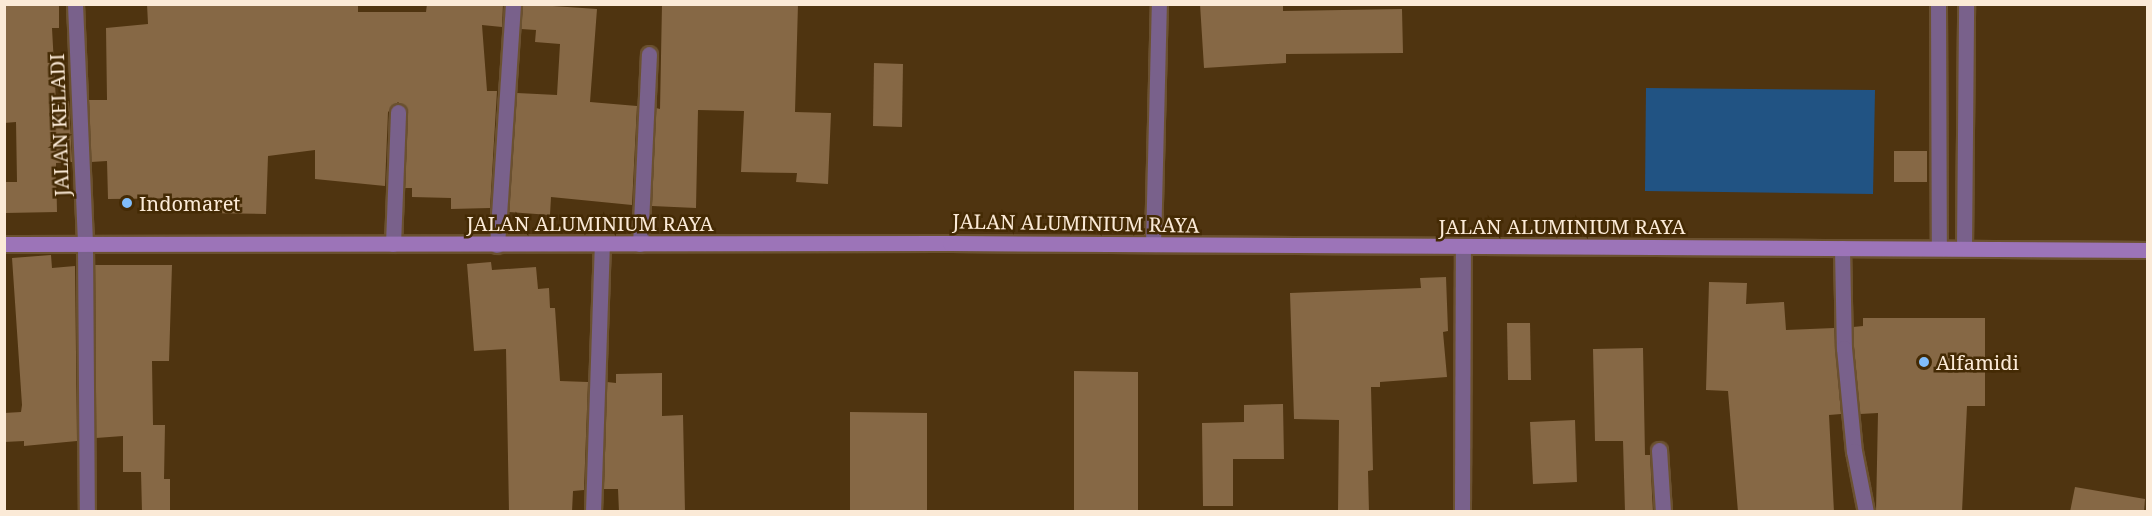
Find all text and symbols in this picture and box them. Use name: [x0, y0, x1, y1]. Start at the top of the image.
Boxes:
street label: JALAN KELADI: [45, 53, 73, 197]
place label: Indomaret: [139, 191, 240, 215]
marker: Indomaret: [120, 196, 134, 210]
street label: JALAN ALUMINIUM RAYA: [952, 209, 1200, 237]
street label: JALAN ALUMINIUM RAYA: [466, 211, 714, 235]
street label: JALAN ALUMINIUM RAYA: [1438, 214, 1686, 238]
place label: Alfamidi: [1936, 350, 2019, 374]
marker: Alfamidi: [1917, 355, 1931, 369]

